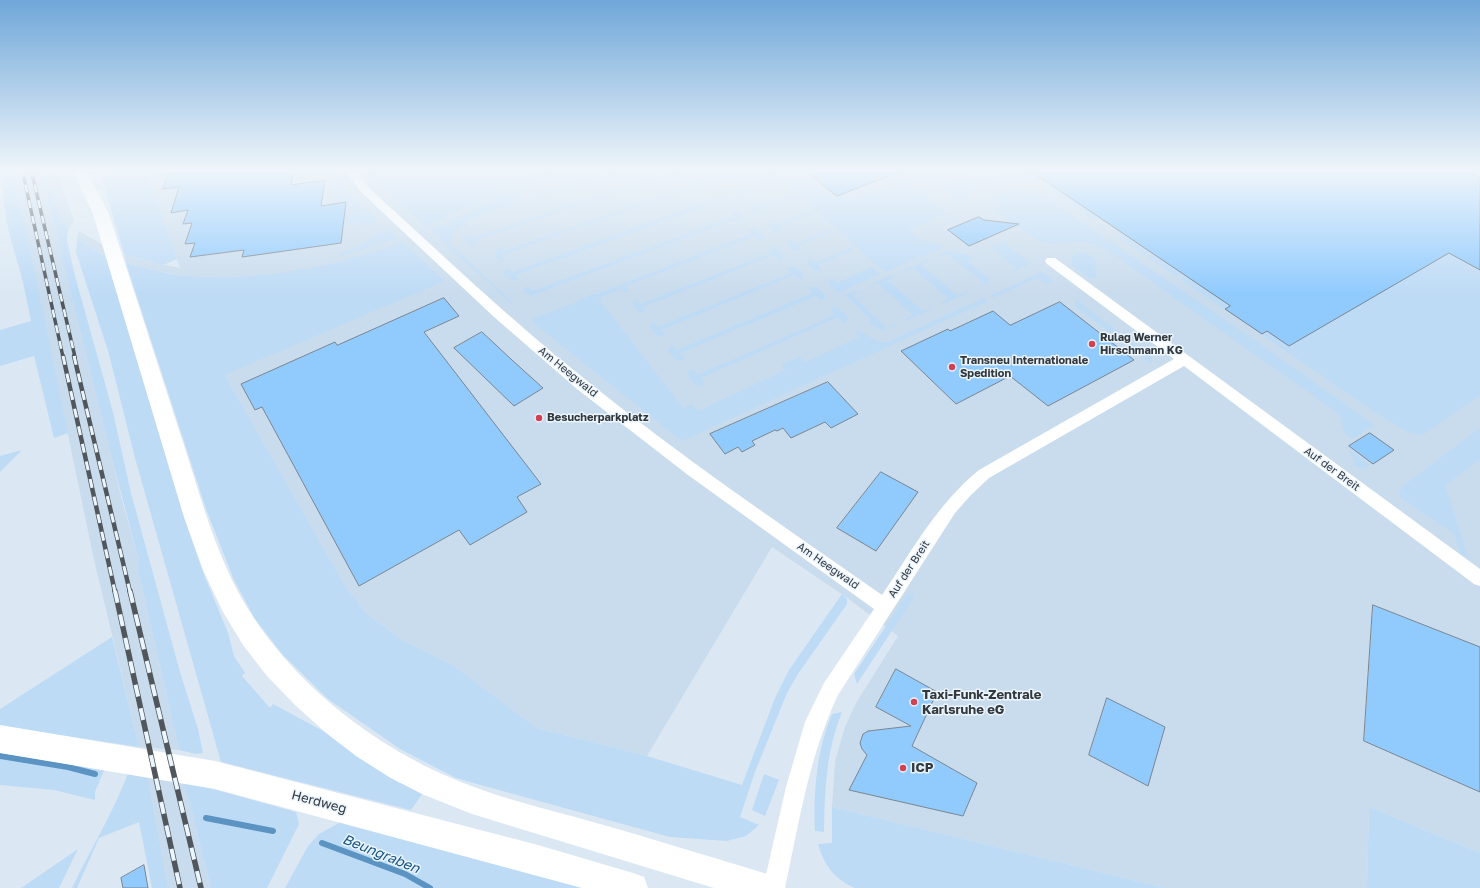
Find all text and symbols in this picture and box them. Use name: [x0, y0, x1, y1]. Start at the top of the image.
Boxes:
place label: Rulag Werner Hirschmann KG: [1100, 331, 1183, 357]
marker: Rulag Werner Hirschmann KG: [1087, 339, 1097, 349]
street label: Am Heegwald: [536, 344, 600, 400]
place label: Transneu Internationale Spedition: [960, 354, 1088, 380]
marker: Transneu Internationale Spedition: [947, 362, 957, 372]
place label: Besucherparkplatz: [547, 411, 649, 425]
marker: Besucherparkplatz: [534, 413, 544, 423]
street label: Auf der Breit: [1301, 444, 1363, 494]
street label: Auf der Breit: [885, 538, 933, 600]
street label: Am Heegwald: [794, 540, 862, 592]
place label: Taxi-Funk-Zentrale Karlsruhe eG: [922, 687, 1042, 718]
marker: Taxi-Funk-Zentrale Karlsruhe eG: [909, 697, 919, 707]
place label: ICP: [911, 760, 933, 776]
marker: ICP: [898, 763, 908, 773]
street label: Herdweg: [290, 787, 348, 817]
water label: Beungraben: [340, 831, 422, 877]

